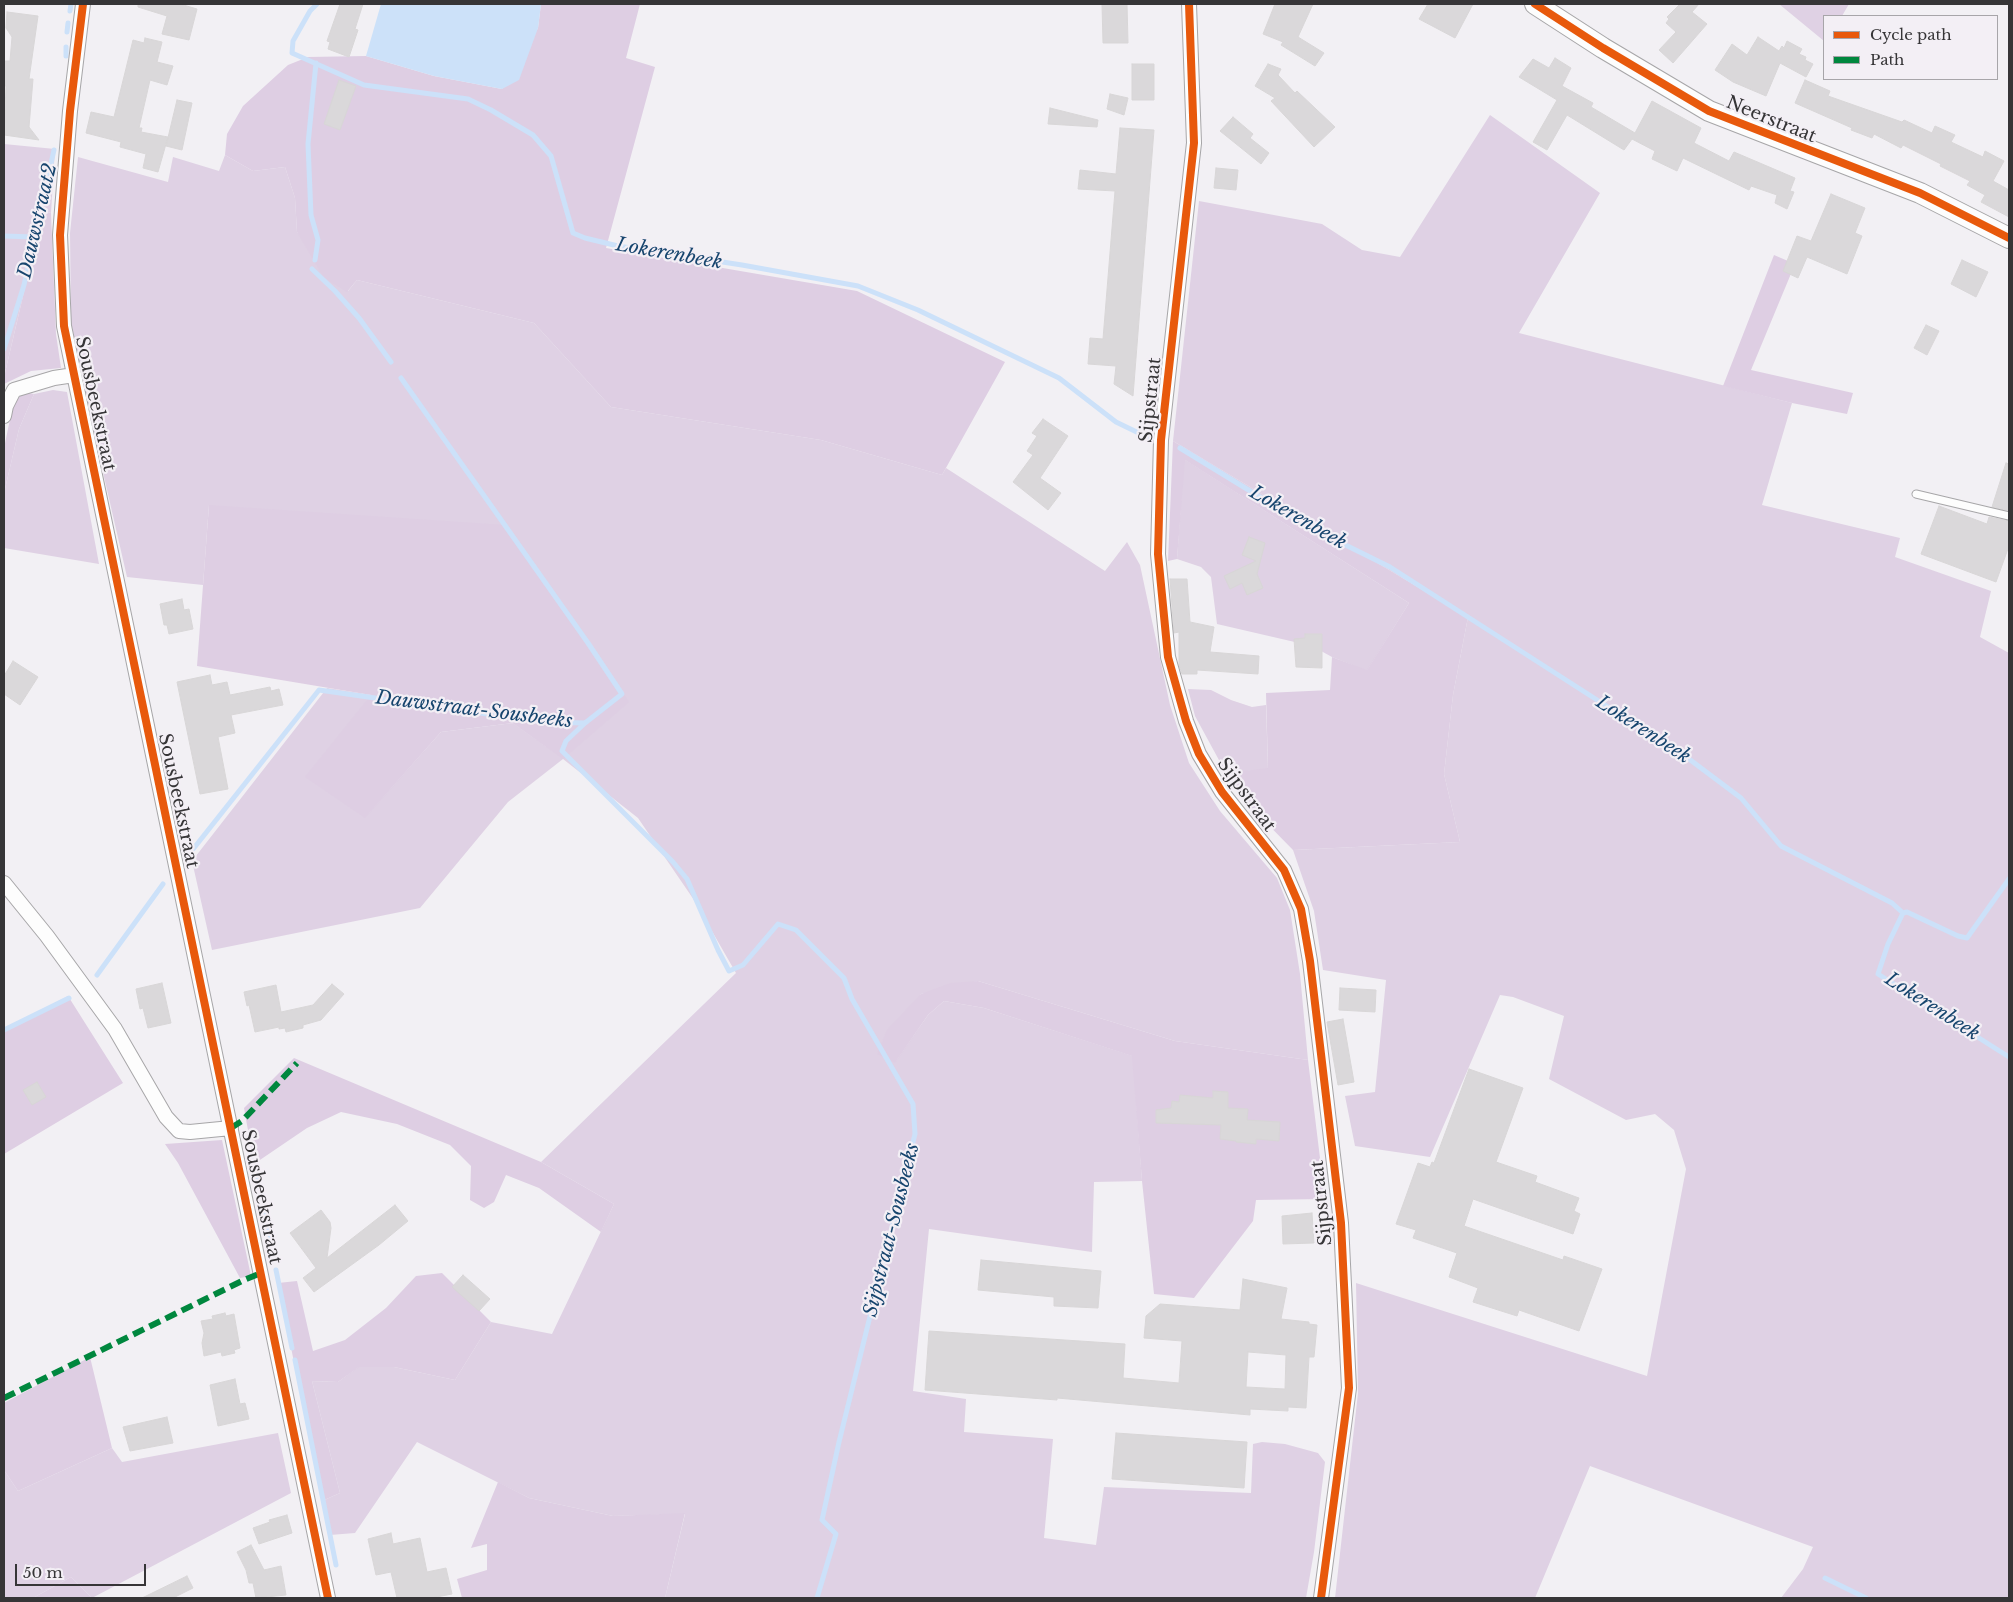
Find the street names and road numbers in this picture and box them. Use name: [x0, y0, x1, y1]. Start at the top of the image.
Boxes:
street label: Neerstraat: [1723, 92, 1819, 148]
street label: Sousbeekstraat: [70, 335, 120, 473]
street label: Sijpstraat: [1136, 356, 1166, 444]
street label: Sousbeekstraat: [153, 732, 203, 870]
street label: Sijpstraat: [1212, 754, 1280, 836]
street label: Sousbeekstraat: [236, 1128, 286, 1266]
street label: Sijpstraat: [1307, 1159, 1337, 1247]

